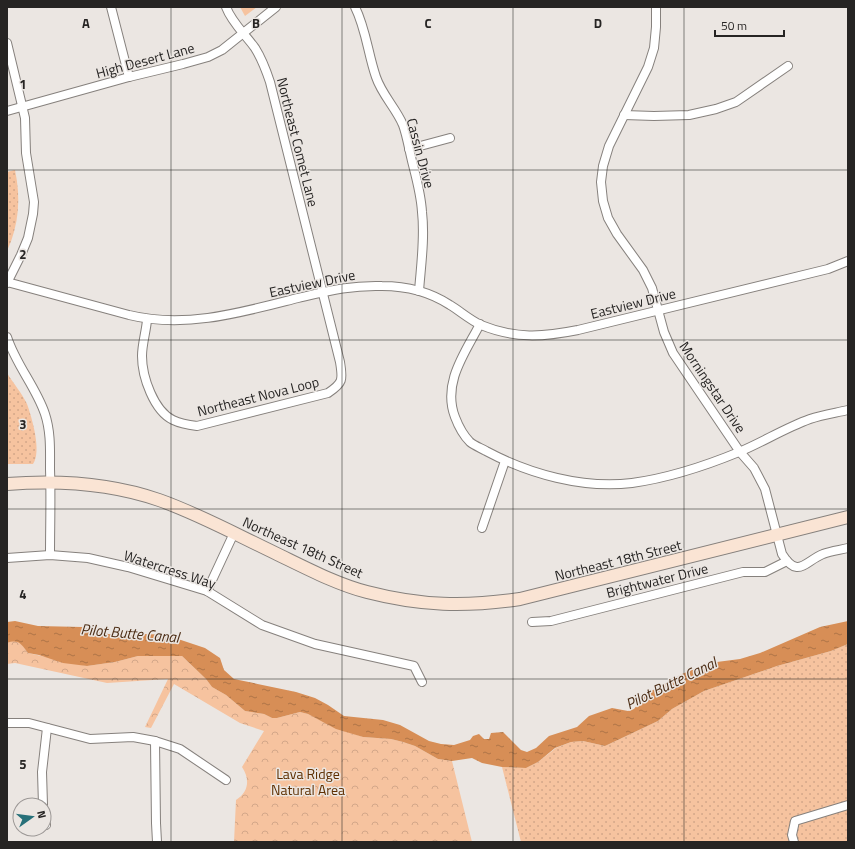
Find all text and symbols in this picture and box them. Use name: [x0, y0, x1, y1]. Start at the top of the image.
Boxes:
scale bar: [715, 12, 784, 38]
text: A: [82, 13, 90, 33]
text: B: [252, 13, 260, 33]
text: C: [424, 13, 432, 33]
text: D: [594, 13, 602, 33]
text: 50 m: [721, 16, 747, 35]
street label: High Desert Lane: [93, 37, 197, 83]
text: 1: [19, 74, 27, 94]
street label: Northeast Comet Lane: [272, 75, 324, 209]
street label: Cassin Drive: [402, 116, 440, 190]
text: 2: [19, 244, 27, 264]
street label: Eastview Drive: [267, 264, 357, 302]
street label: Eastview Drive: [588, 282, 678, 324]
street label: Morningstar Drive: [675, 337, 751, 437]
street label: Northeast Nova Loop: [195, 371, 321, 421]
text: 3: [19, 414, 27, 434]
street label: Northeast 18th Street: [239, 511, 367, 583]
street label: Northeast 18th Street: [552, 534, 684, 586]
street label: Watercress Way: [121, 544, 219, 594]
street label: Brightwater Drive: [604, 557, 710, 603]
text: 4: [19, 584, 27, 604]
water label: Pilot Butte Canal: [80, 617, 182, 649]
water label: Pilot Butte Canal: [621, 650, 722, 715]
text: 5: [19, 754, 27, 774]
park label: Lava Ridge Natural Area: [271, 763, 345, 800]
north arrow: [12, 797, 52, 837]
text: N: [33, 809, 50, 820]

